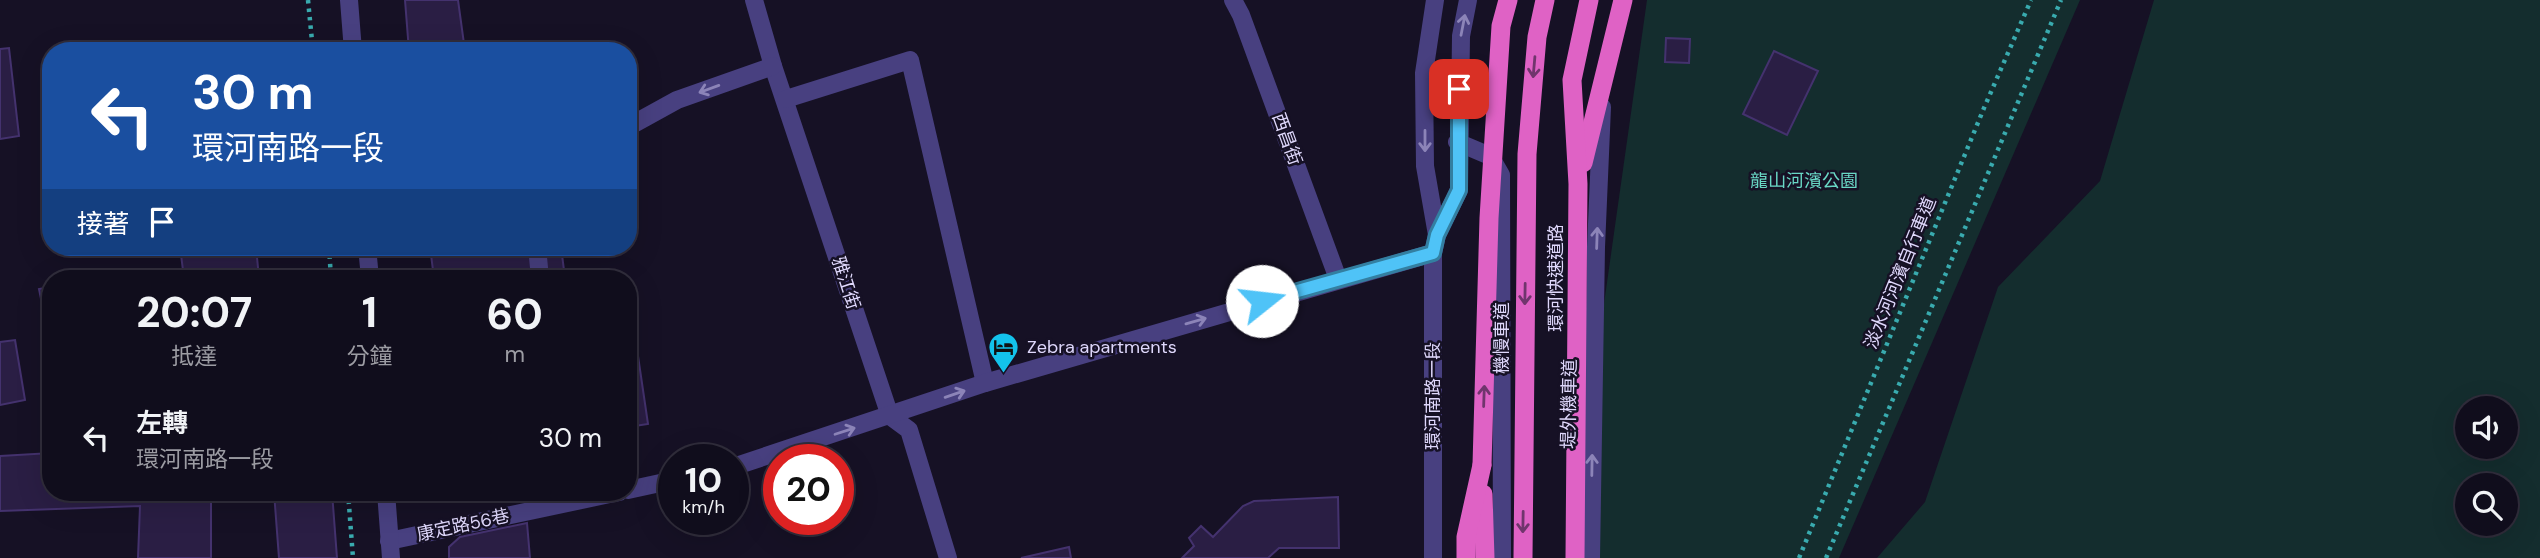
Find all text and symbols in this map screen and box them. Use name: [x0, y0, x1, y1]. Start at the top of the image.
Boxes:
one-way arrow: [1457, 14, 1471, 37]
one-way arrow: [1527, 55, 1540, 78]
pin: [1429, 59, 1489, 119]
text: 30 m: [192, 60, 314, 124]
icon: left: [77, 70, 168, 161]
icon: arrive: [1440, 70, 1478, 108]
one-way arrow: [698, 84, 720, 96]
street label: 西昌街: [1266, 110, 1308, 168]
text: 環河南路一段: [192, 127, 384, 169]
one-way arrow: [1418, 129, 1432, 152]
park label: 龍山河濱公園: [1750, 169, 1858, 193]
street label: 淡水河河濱自行車道: [1859, 193, 1941, 353]
icon: arrive: [143, 203, 181, 241]
text: 接著: [77, 207, 129, 241]
street label: 環河快速道路: [1544, 224, 1568, 332]
one-way arrow: [1590, 227, 1603, 250]
street label: 雅江街: [826, 254, 866, 312]
position arrow: [1225, 264, 1299, 338]
one-way arrow: [1518, 283, 1532, 306]
text: 20:07: [136, 285, 252, 340]
text: 1: [362, 285, 377, 340]
text: 60: [487, 287, 543, 342]
street label: 機慢車道: [1490, 302, 1514, 374]
one-way arrow: [1185, 313, 1207, 326]
hotel icon: Zebra apartments: [987, 330, 1021, 374]
place label: Zebra apartments: [1027, 335, 1177, 359]
text: m: [504, 339, 525, 369]
text: 抵達: [171, 341, 217, 371]
text: 分鐘: [346, 341, 392, 371]
street label: 環河南路一段: [1421, 342, 1445, 450]
street label: 堤外機車道: [1556, 359, 1582, 449]
one-way arrow: [1477, 385, 1491, 408]
one-way arrow: [943, 387, 965, 399]
map controls: [2455, 396, 2518, 536]
button: sound: [2455, 396, 2518, 459]
text: 左轉: [136, 406, 188, 440]
icon: left: [77, 419, 115, 457]
text: 30 m: [539, 421, 602, 455]
one-way arrow: [833, 424, 855, 436]
text: 環河南路一段: [136, 444, 274, 474]
speed limit sign: 20: [763, 444, 854, 535]
one-way arrow: [1586, 454, 1599, 477]
text: 10: [685, 457, 722, 503]
button: search: [2455, 473, 2518, 536]
text: km/h: [682, 495, 725, 519]
street label: 康定路56巷: [414, 503, 512, 547]
one-way arrow: [1516, 510, 1530, 533]

